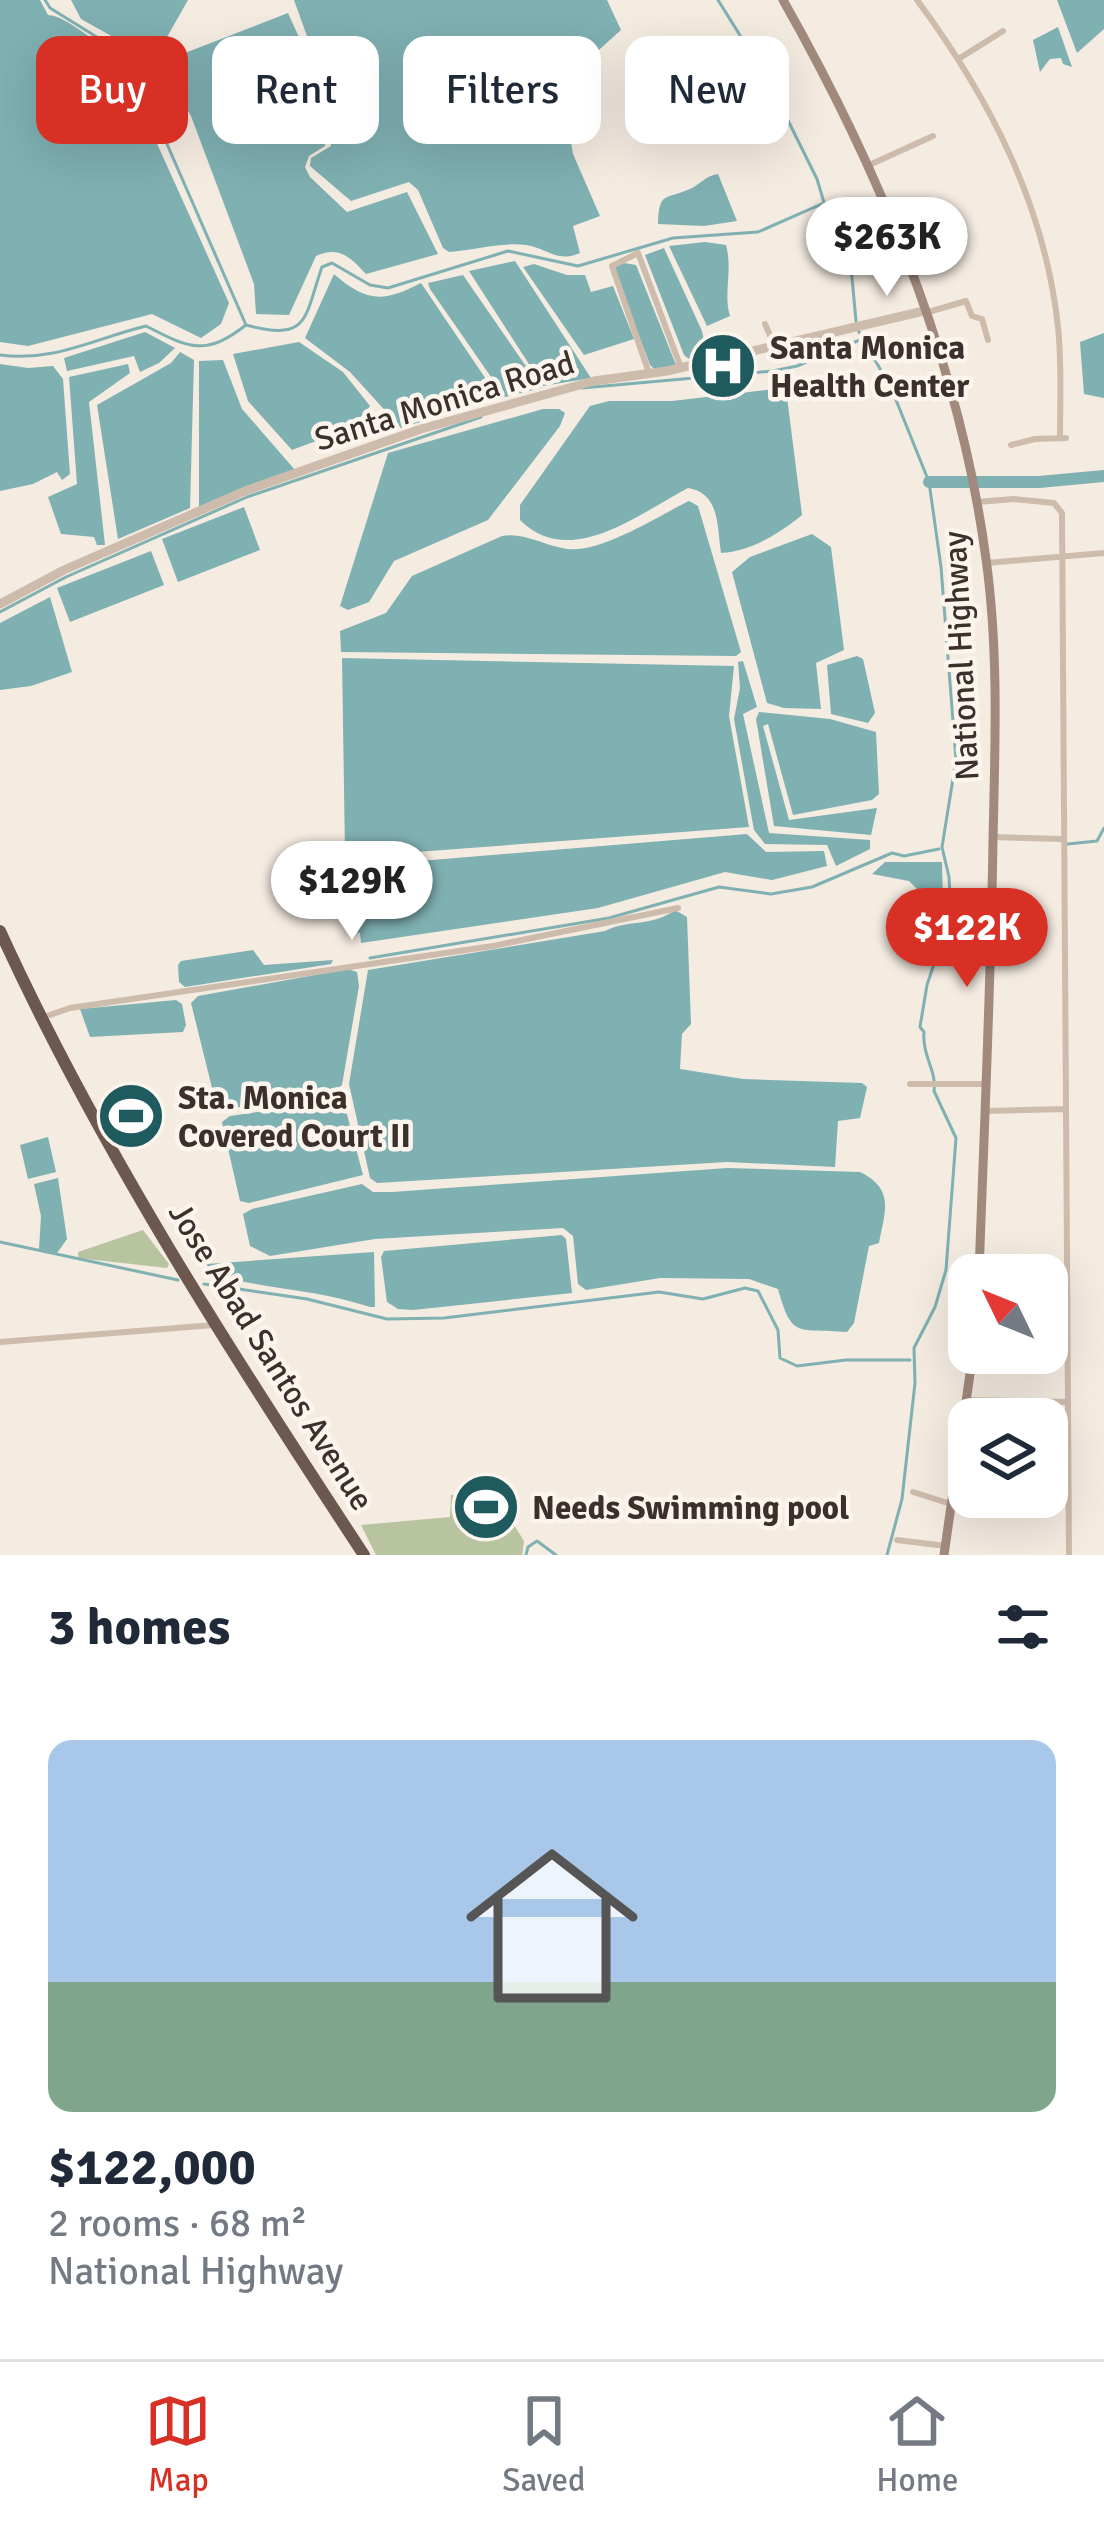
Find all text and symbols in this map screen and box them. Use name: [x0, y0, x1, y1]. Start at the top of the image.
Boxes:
chip: Buy: [36, 36, 188, 144]
chip: Rent: [212, 36, 379, 144]
chip: Filters: [403, 36, 601, 144]
chip: New: [625, 36, 789, 144]
pin: $263K: [803, 197, 971, 299]
text: $263K: [833, 212, 941, 260]
place label: Santa Monica Health Center: [770, 328, 970, 407]
hospital icon: Santa Monica Health Center: [688, 331, 758, 401]
street label: Santa Monica Road: [310, 342, 579, 460]
street label: National Highway: [934, 530, 989, 782]
pin: $129K: [268, 841, 436, 943]
text: $129K: [298, 856, 406, 904]
pin: $122K: [883, 888, 1051, 990]
text: $122K: [913, 903, 1021, 951]
place label: Sta. Monica Covered Court II: [178, 1078, 411, 1157]
sports icon: Sta. Monica Covered Court II: [96, 1081, 166, 1151]
street label: Jose Abad Santos Avenue: [159, 1195, 382, 1518]
north arrow: [948, 1254, 1068, 1374]
map controls: [948, 1254, 1068, 1518]
button: layers: [948, 1398, 1068, 1518]
sports icon: Needs Swimming pool: [451, 1472, 521, 1542]
place label: Needs Swimming pool: [532, 1488, 849, 1529]
icon: filters: [990, 1594, 1056, 1660]
text: 3 homes: [48, 1596, 230, 1659]
icon: home: [444, 1818, 660, 2034]
text: $122,000: [48, 2136, 256, 2199]
text: 2 rooms · 68 m²: [48, 2199, 307, 2247]
text: National Highway: [48, 2247, 343, 2295]
tab: Map: [145, 2388, 211, 2501]
tab: Saved: [502, 2388, 585, 2501]
tab: Home: [876, 2388, 959, 2501]

